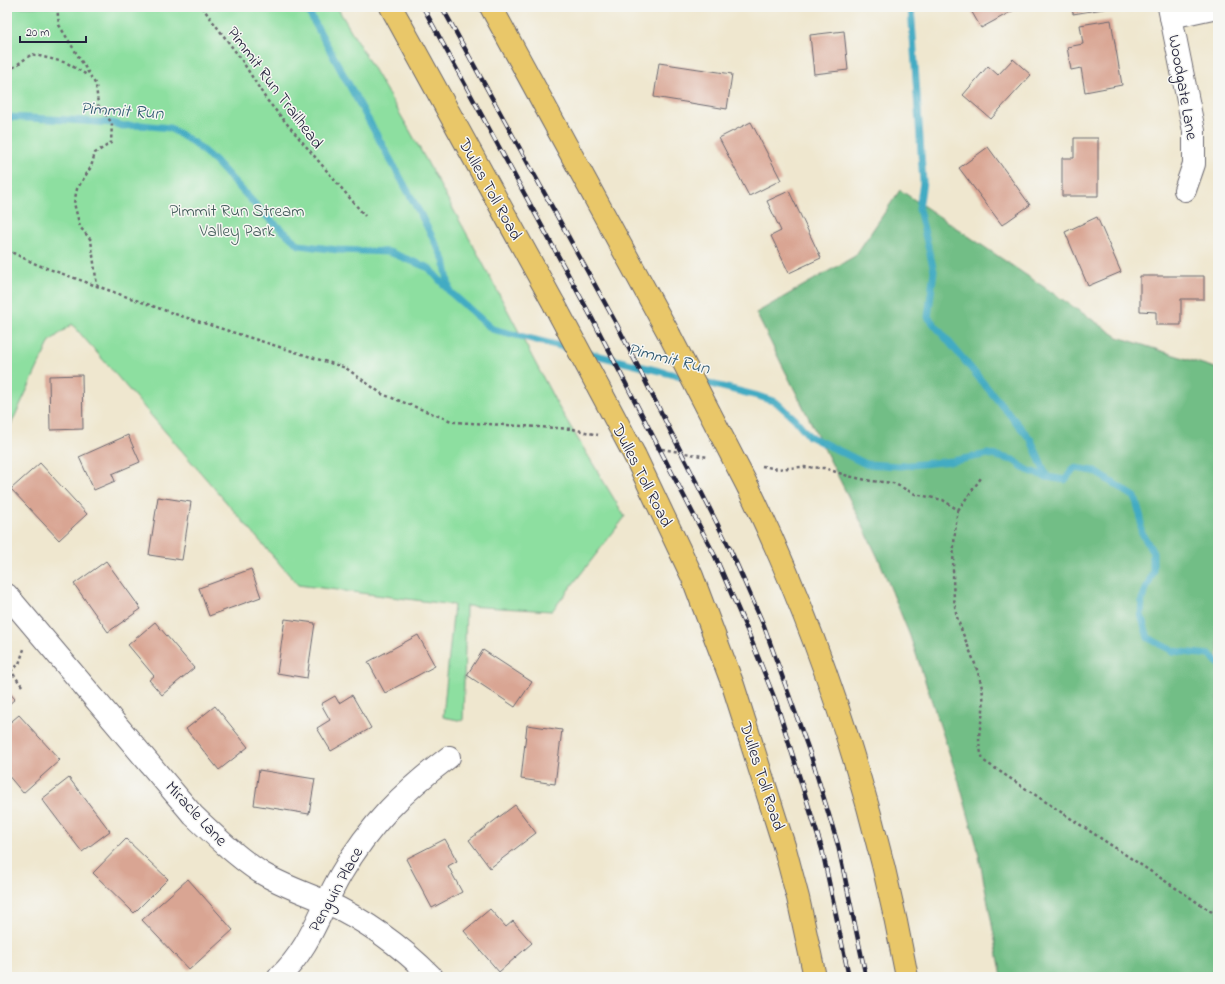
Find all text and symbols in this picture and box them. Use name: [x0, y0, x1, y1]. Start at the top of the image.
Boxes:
scale bar: [20, 18, 86, 44]
street label: Pimmit Run Trailhead: [220, 21, 329, 155]
text: 20 m: [26, 24, 49, 42]
street label: Woodgate Lane: [1159, 33, 1204, 142]
water label: Pimmit Run: [79, 96, 165, 128]
street label: Dulles Toll Road: [451, 133, 528, 245]
park label: Pimmit Run Stream Valley Park: [170, 199, 304, 245]
water label: Pimmit Run: [625, 337, 713, 383]
street label: Dulles Toll Road: [604, 419, 679, 532]
street label: Dulles Toll Road: [732, 718, 791, 834]
street label: Miracle Lane: [159, 776, 233, 853]
street label: Penguin Place: [303, 842, 372, 938]

